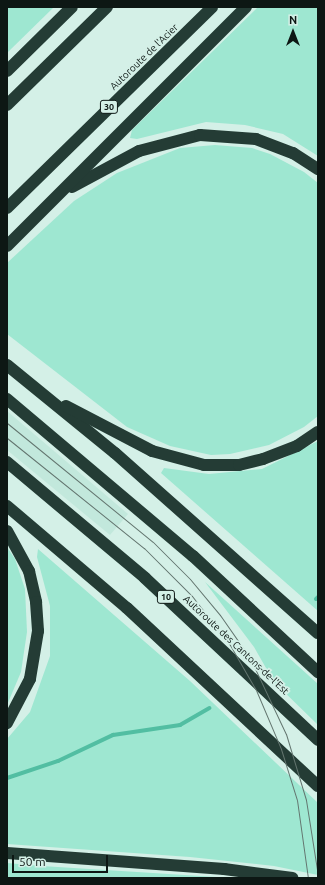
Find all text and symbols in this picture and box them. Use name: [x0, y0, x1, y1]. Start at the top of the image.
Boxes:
north arrow: [273, 12, 313, 52]
text: N: [289, 14, 297, 26]
street label: Autoroute de l'Acier: [107, 21, 181, 93]
road number: 30: [99, 100, 119, 114]
road number: 10: [156, 590, 176, 604]
street label: Autoroute des Cantons-de-l'Est: [181, 593, 291, 697]
scale bar: [14, 847, 110, 873]
text: 50 m: [19, 855, 46, 868]

